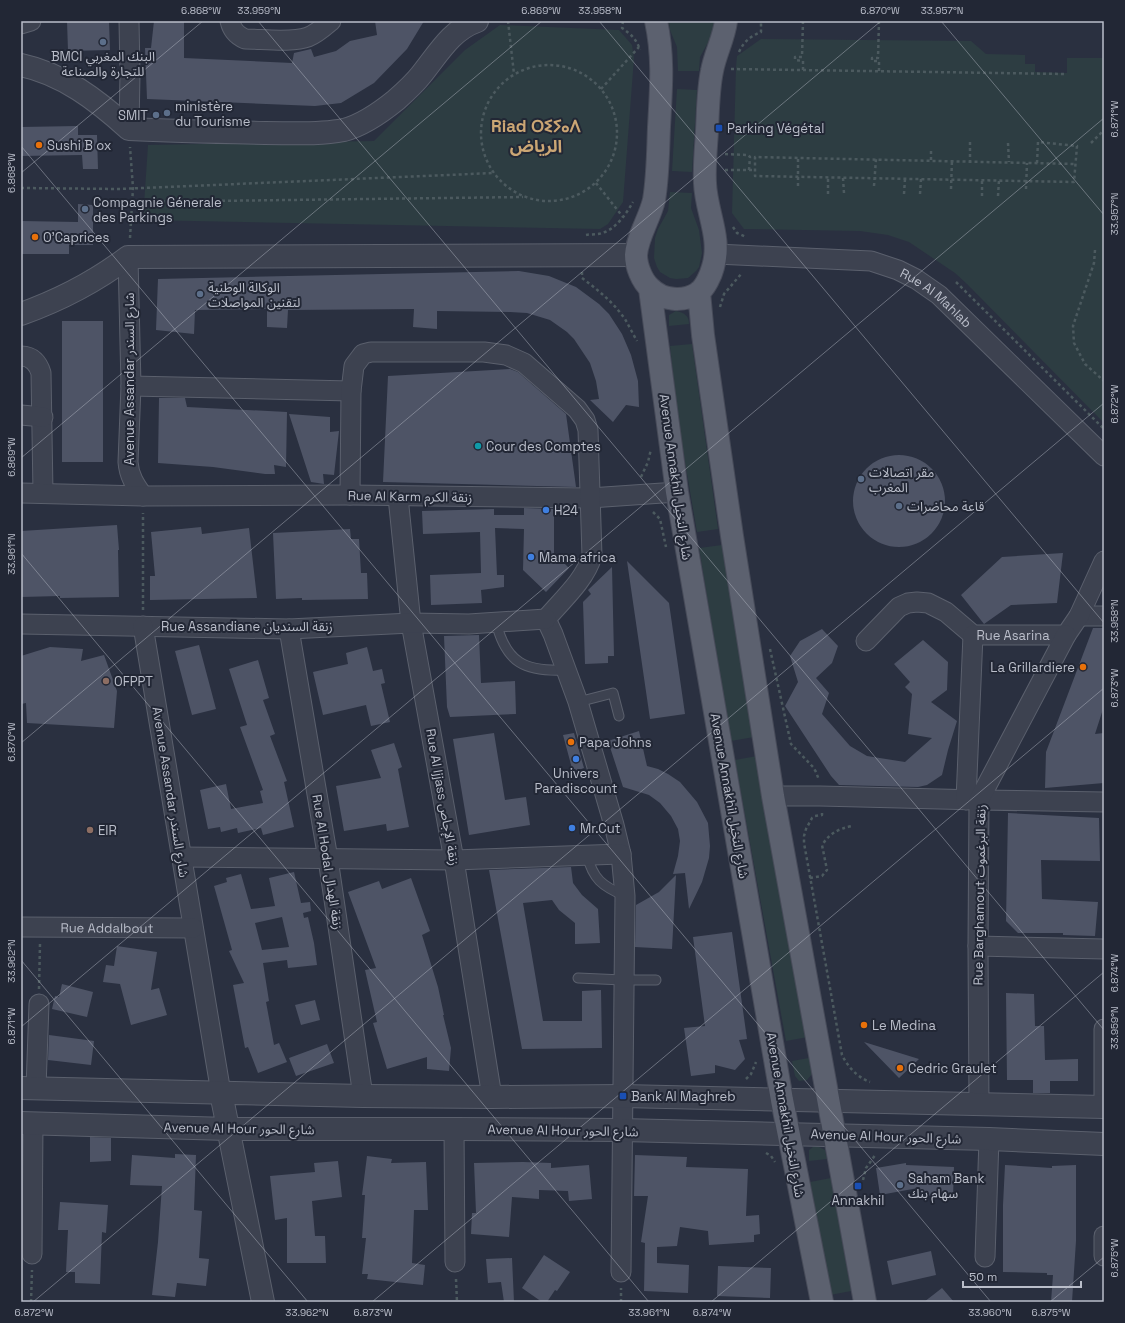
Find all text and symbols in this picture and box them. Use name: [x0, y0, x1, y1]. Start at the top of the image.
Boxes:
text: 6.868°W: [181, 4, 221, 17]
text: 33.959°N: [237, 4, 281, 17]
text: 6.869°W: [521, 4, 561, 17]
text: 33.958°N: [578, 4, 622, 17]
text: 6.870°W: [860, 4, 900, 17]
text: 33.957°N: [921, 4, 963, 17]
marker: BMCI البنك المغربي للتجارة والصناعة: [98, 37, 108, 47]
place label: BMCI البنك المغربي للتجارة والصناعة: [51, 48, 155, 80]
place label: ministère du Tourisme: [175, 98, 250, 130]
text: 6.871°W: [1108, 100, 1121, 138]
place label: SMIT: [118, 107, 148, 124]
marker: ministère du Tourisme: [162, 108, 172, 118]
marker: SMIT: [151, 110, 161, 120]
district label: Riad ⵔⵉⵢⴰⴷ الرياض: [491, 115, 581, 157]
place label: Parking Végétal: [727, 120, 824, 137]
marker: Parking Végétal: [714, 123, 724, 133]
place label: Sushi B ox: [47, 137, 112, 154]
marker: Sushi B ox: [34, 140, 44, 150]
text: 6.868°W: [5, 153, 18, 193]
text: 33.957°N: [1108, 193, 1121, 235]
place label: Compagnie Génerale des Parkings: [93, 194, 222, 226]
marker: Compagnie Génerale des Parkings: [80, 204, 90, 214]
place label: O'Caprices: [43, 229, 109, 246]
marker: O'Caprices: [30, 232, 40, 242]
street label: Rue Al Mahlab: [897, 264, 975, 331]
place label: الوكالة الوطنية لتقنين المواصلات: [208, 279, 300, 311]
marker: الوكالة الوطنية لتقنين المواصلات: [195, 289, 205, 299]
street label: Avenue Assandar شارع السندر: [121, 293, 140, 465]
text: 6.872°W: [1108, 384, 1121, 423]
street label: Avenue Annakhil شارع النخيل: [653, 393, 696, 562]
text: 6.869°W: [5, 437, 18, 477]
place label: Cour des Comptes: [486, 438, 601, 455]
marker: Cour des Comptes: [473, 441, 483, 451]
place label: مقر اتصالات المغرب: [869, 464, 935, 496]
marker: مقر اتصالات المغرب: [856, 474, 866, 484]
street label: Rue Al Karm زنقة الكرم: [348, 487, 472, 507]
place label: قاعة محاضرات: [907, 498, 984, 515]
marker: قاعة محاضرات: [894, 501, 904, 511]
place label: H24: [554, 502, 578, 519]
marker: H24: [541, 505, 551, 515]
text: 33.961°N: [5, 533, 18, 575]
place label: Mama africa: [539, 549, 616, 566]
marker: Mama africa: [526, 552, 536, 562]
text: 33.958°N: [1108, 599, 1121, 643]
street label: Rue Assandiane زنقة السنديان: [161, 618, 333, 635]
street label: Rue Asarina: [977, 627, 1050, 644]
place label: La Grillardiere: [990, 659, 1075, 676]
marker: La Grillardiere: [1078, 662, 1088, 672]
text: 6.873°W: [1108, 668, 1121, 708]
place label: OFPPT: [114, 673, 153, 690]
marker: OFPPT: [101, 676, 111, 686]
street label: Avenue Assandar شارع السندر: [147, 705, 192, 879]
street label: Avenue Annakhil شارع النخيل: [705, 712, 752, 880]
text: 6.870°W: [5, 722, 18, 762]
street label: Rue Al Ijjass زنقة الإجاص: [421, 727, 463, 867]
place label: Papa Johns: [579, 734, 652, 751]
marker: Papa Johns: [566, 737, 576, 747]
marker: Univers Paradiscount: [571, 754, 581, 764]
place label: Univers Paradiscount: [534, 765, 618, 797]
street label: Rue Al Hodal زنقة الهدال: [308, 793, 347, 931]
street label: Rue Barghamout زنقة البرغموت: [969, 804, 990, 986]
place label: Mr.Cut: [580, 820, 621, 837]
place label: EIR: [98, 822, 117, 839]
marker: Mr.Cut: [567, 823, 577, 833]
marker: EIR: [85, 825, 95, 835]
street label: Rue Addalbout: [60, 919, 154, 937]
text: 33.962°N: [5, 939, 18, 983]
text: 6.874°W: [1108, 953, 1121, 992]
text: 33.959°N: [1108, 1006, 1121, 1050]
text: 6.871°W: [5, 1007, 18, 1045]
place label: Le Medina: [872, 1017, 937, 1034]
marker: Le Medina: [859, 1020, 869, 1030]
street label: Avenue Annakhil شارع النخيل: [761, 1031, 808, 1199]
place label: Cedric Graulet: [908, 1060, 997, 1077]
marker: Cedric Graulet: [895, 1063, 905, 1073]
place label: Bank Al Maghreb: [631, 1088, 736, 1105]
marker: Bank Al Maghreb: [618, 1091, 628, 1101]
street label: Avenue Al Hour شارع الحور: [163, 1119, 315, 1140]
street label: Avenue Al Hour شارع الحور: [487, 1121, 639, 1142]
street label: Avenue Al Hour شارع الحور: [810, 1125, 962, 1150]
place label: Saham Bank سهام بنك: [908, 1170, 984, 1203]
marker: Saham Bank سهام بنك: [895, 1180, 905, 1190]
marker: Annakhil: [853, 1181, 863, 1191]
place label: Annakhil: [832, 1192, 884, 1209]
text: 6.875°W: [1108, 1238, 1121, 1277]
scale bar: [963, 1263, 1081, 1289]
text: 50 m: [969, 1269, 997, 1285]
text: 6.872°W: [15, 1306, 54, 1319]
text: 33.962°N: [285, 1306, 329, 1319]
text: 6.873°W: [354, 1306, 393, 1319]
text: 33.961°N: [628, 1306, 670, 1319]
text: 6.874°W: [693, 1306, 732, 1319]
text: 33.960°N: [968, 1306, 1012, 1319]
text: 6.875°W: [1032, 1306, 1071, 1319]

